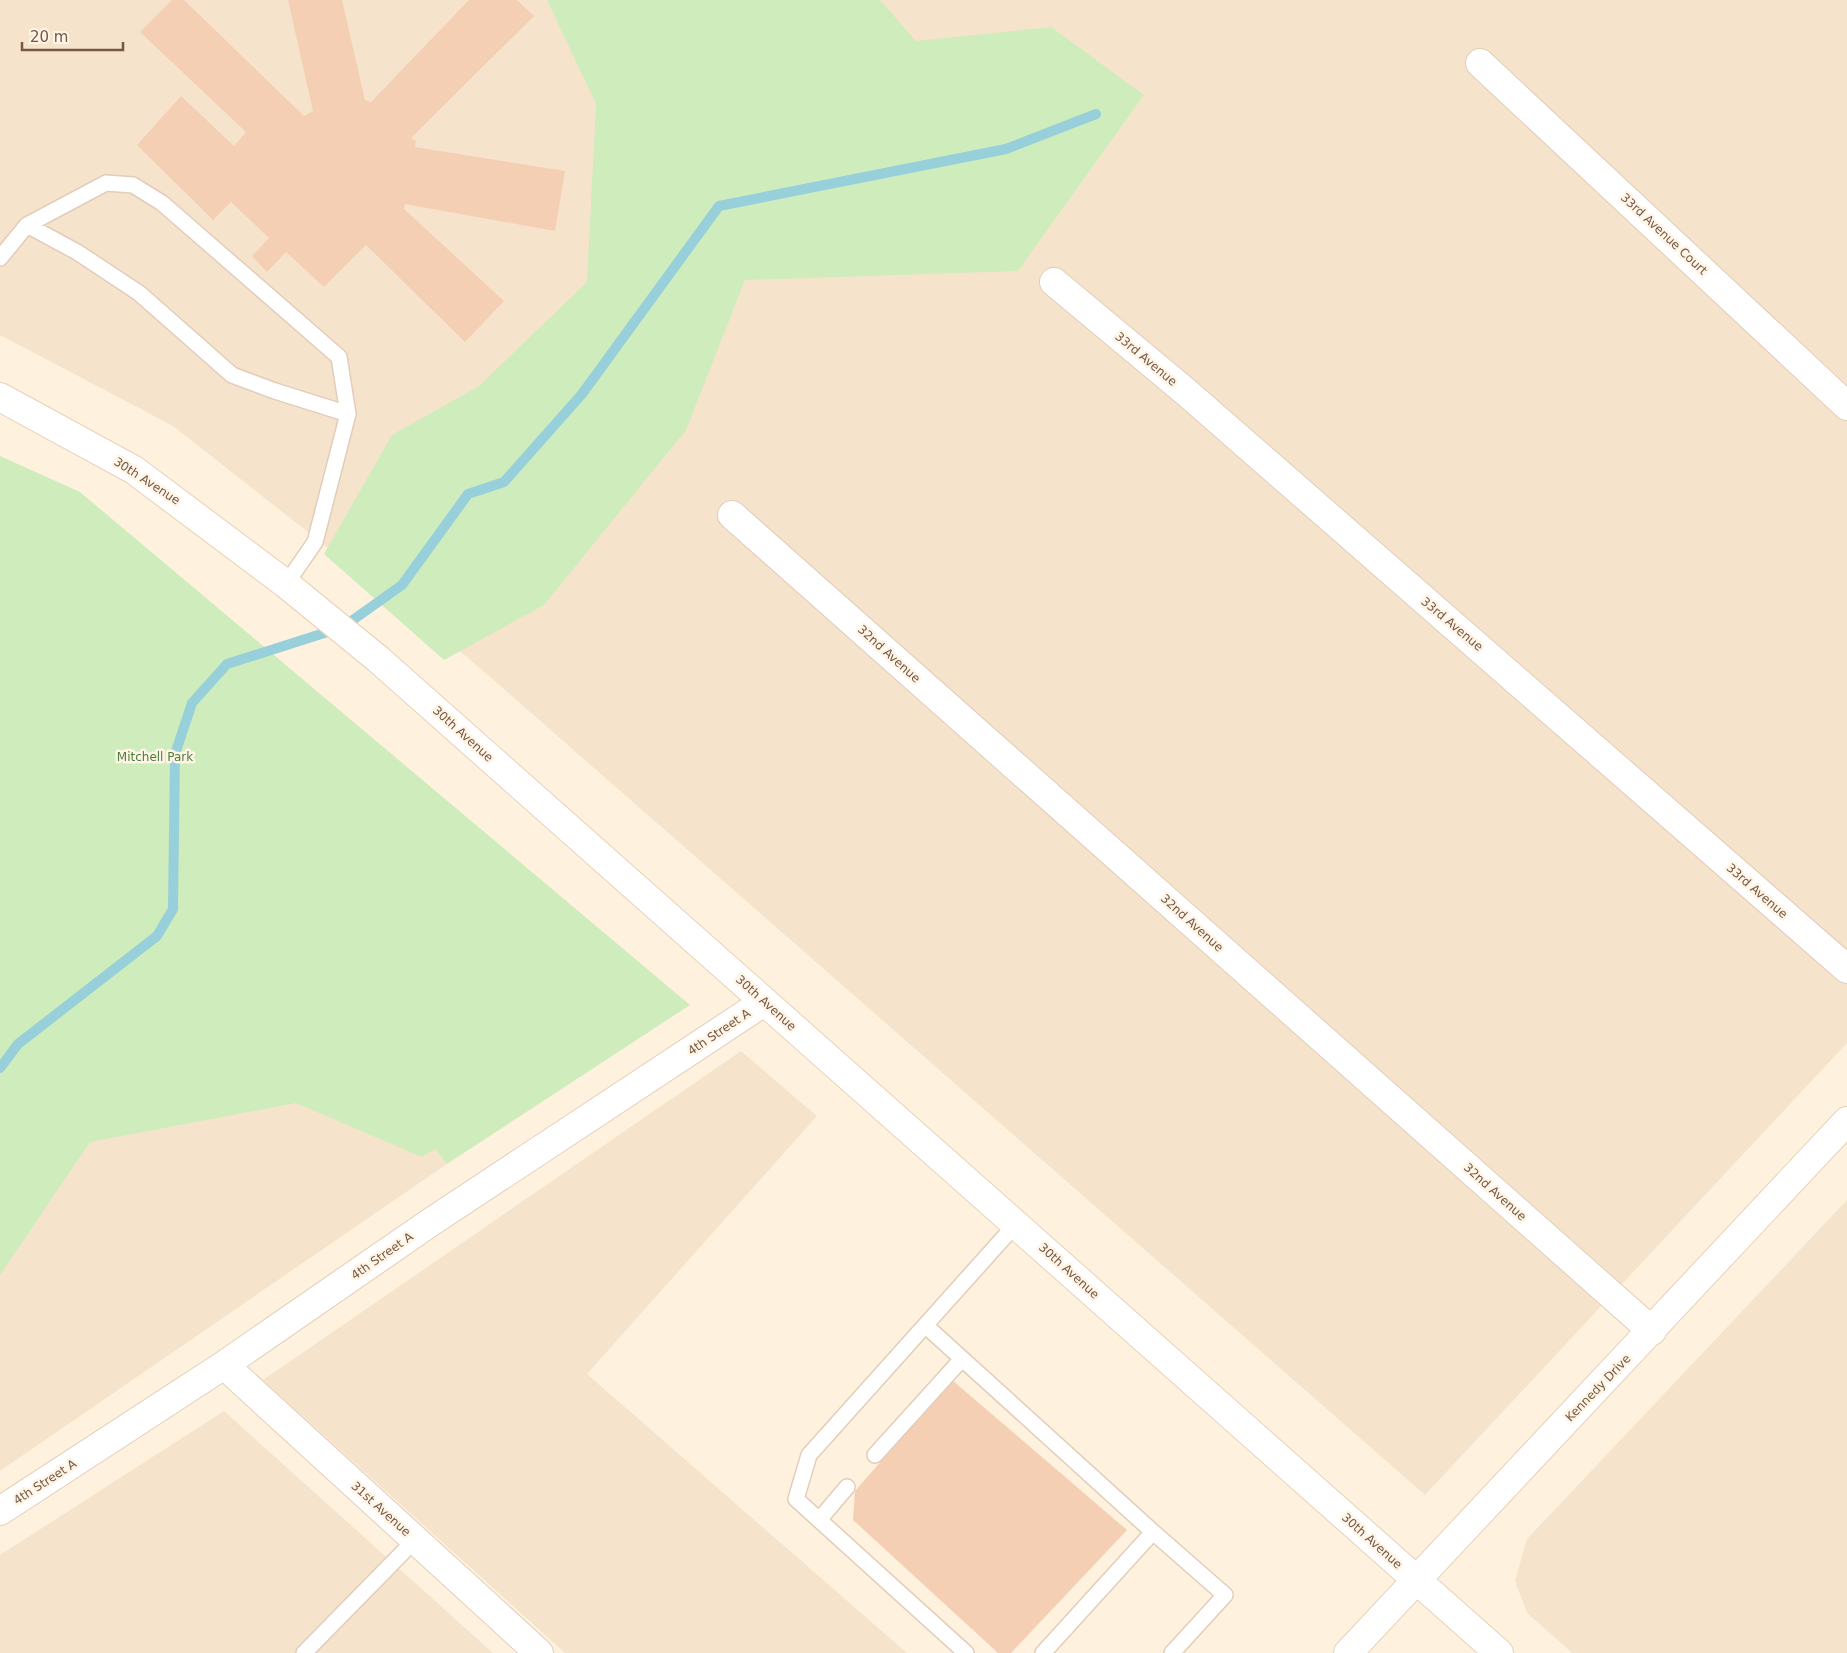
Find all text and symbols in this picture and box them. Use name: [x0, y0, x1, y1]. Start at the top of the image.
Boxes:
scale bar: [22, 20, 124, 52]
text: 20 m: [30, 28, 68, 46]
street label: 33rd Avenue Court: [1618, 190, 1710, 278]
street label: 33rd Avenue: [1112, 329, 1180, 389]
street label: 30th Avenue: [111, 454, 183, 508]
street label: 33rd Avenue: [1418, 594, 1486, 654]
street label: 32nd Avenue: [855, 622, 923, 686]
street label: 30th Avenue: [430, 703, 496, 765]
park label: Mitchell Park: [117, 750, 193, 764]
street label: 33rd Avenue: [1724, 861, 1790, 921]
street label: 32nd Avenue: [1158, 891, 1226, 955]
street label: 30th Avenue: [733, 972, 799, 1034]
street label: 4th Street A: [685, 1006, 754, 1058]
street label: 32nd Avenue: [1461, 1160, 1529, 1224]
street label: 4th Street A: [348, 1229, 416, 1282]
street label: 30th Avenue: [1036, 1240, 1102, 1302]
street label: Kennedy Drive: [1562, 1352, 1634, 1424]
street label: 4th Street A: [11, 1456, 80, 1508]
street label: 31st Avenue: [349, 1479, 413, 1539]
street label: 30th Avenue: [1339, 1510, 1405, 1572]

